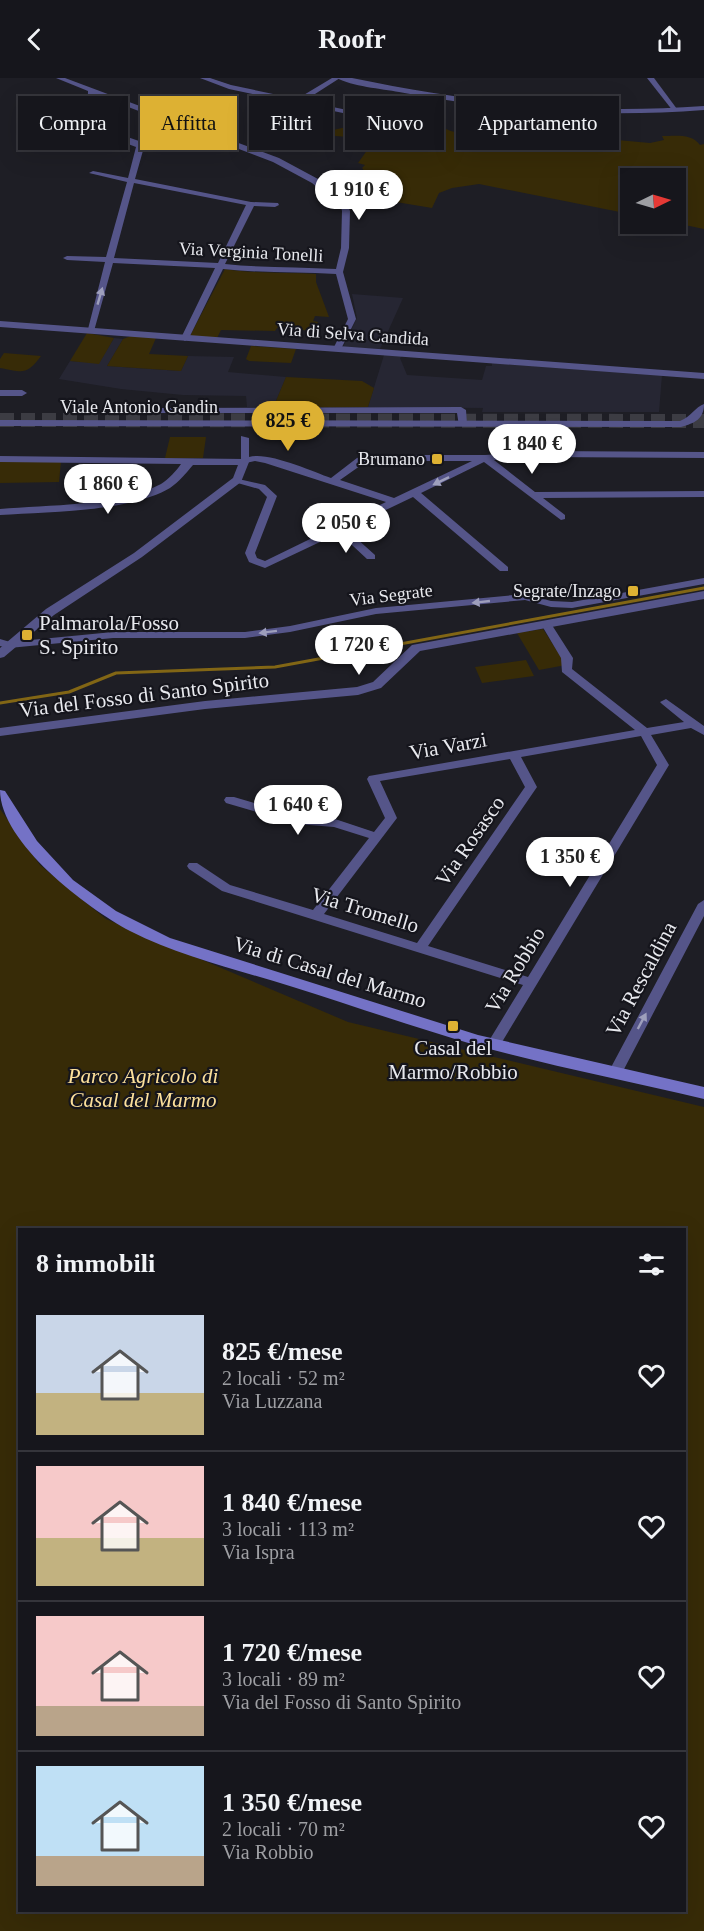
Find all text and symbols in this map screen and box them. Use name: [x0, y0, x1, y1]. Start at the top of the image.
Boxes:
icon: back: [18, 23, 51, 56]
icon: share: [653, 23, 686, 56]
text: Roofr: [318, 24, 386, 54]
chip: Compra: [18, 96, 128, 150]
chip: Affitta: [140, 96, 237, 150]
chip: Filtri: [249, 96, 333, 150]
chip: Nuovo: [345, 96, 444, 150]
chip: Appartamento: [456, 96, 619, 150]
north arrow: [620, 168, 686, 234]
map controls: [620, 168, 686, 234]
pin: 1 910 €: [304, 170, 414, 221]
text: 1 910 €: [329, 178, 389, 200]
street label: Via Verginia Tonelli: [178, 238, 324, 266]
one-way arrow: [96, 287, 105, 305]
street label: Via di Selva Candida: [276, 319, 430, 349]
street label: Viale Antonio Gandin: [60, 397, 218, 417]
pin: 825 €: [246, 401, 330, 452]
text: 825 €: [266, 409, 311, 431]
pin: 1 840 €: [477, 424, 587, 475]
text: 1 840 €: [502, 432, 562, 454]
place label: Brumano: [358, 449, 425, 469]
marker: Brumano: [430, 452, 444, 466]
pin: 1 860 €: [53, 464, 163, 515]
text: 1 860 €: [78, 472, 138, 494]
one-way arrow: [432, 476, 449, 485]
pin: 2 050 €: [291, 503, 401, 554]
text: 2 050 €: [316, 511, 376, 533]
street label: Via Segrate: [348, 580, 434, 610]
place label: Segrate/Inzago: [513, 581, 621, 601]
marker: Segrate/Inzago: [626, 584, 640, 598]
one-way arrow: [472, 597, 491, 607]
place label: Palmarola/Fosso S. Spirito: [39, 611, 179, 659]
pin: 1 720 €: [304, 625, 414, 676]
marker: Palmarola/Fosso S. Spirito: [20, 628, 34, 642]
one-way arrow: [258, 628, 277, 637]
text: 1 720 €: [329, 633, 389, 655]
street label: Via del Fosso di Santo Spirito: [18, 668, 270, 722]
street label: Via Varzi: [407, 727, 489, 765]
pin: 1 640 €: [243, 785, 353, 836]
street label: Via Rosasco: [430, 791, 510, 891]
text: 1 640 €: [268, 793, 328, 815]
pin: 1 350 €: [515, 837, 625, 888]
text: 1 350 €: [540, 845, 600, 867]
street label: Via Tromello: [308, 882, 422, 938]
street label: Via Rescaldina: [601, 917, 682, 1040]
street label: Via Robbio: [480, 923, 550, 1017]
street label: Via di Casal del Marmo: [231, 931, 429, 1013]
one-way arrow: [637, 1013, 647, 1030]
marker: Casal del Marmo/Robbio: [446, 1019, 460, 1033]
place label: Casal del Marmo/Robbio: [388, 1036, 518, 1084]
park label: Parco Agricolo di Casal del Marmo: [67, 1064, 218, 1112]
icon: filters: [635, 1248, 668, 1281]
text: 8 immobili: [36, 1249, 155, 1278]
text: 825 €/mese: [222, 1337, 343, 1366]
icon: home: [84, 1339, 156, 1411]
icon: heart: [635, 1359, 668, 1392]
text: 2 locali · 52 m²: [222, 1367, 345, 1389]
text: Via Luzzana: [222, 1390, 322, 1412]
text: 1 840 €/mese: [222, 1488, 362, 1517]
icon: home: [84, 1490, 156, 1562]
icon: heart: [635, 1510, 668, 1543]
text: 3 locali · 113 m²: [222, 1518, 354, 1540]
text: Via Ispra: [222, 1541, 295, 1563]
text: 1 720 €/mese: [222, 1638, 362, 1667]
icon: home: [84, 1640, 156, 1712]
icon: heart: [635, 1660, 668, 1693]
text: 3 locali · 89 m²: [222, 1668, 345, 1690]
text: Via del Fosso di Santo Spirito: [222, 1691, 461, 1713]
text: 1 350 €/mese: [222, 1788, 362, 1817]
icon: home: [84, 1790, 156, 1862]
icon: heart: [635, 1810, 668, 1843]
text: 2 locali · 70 m²: [222, 1818, 345, 1840]
text: Via Robbio: [222, 1841, 314, 1863]

